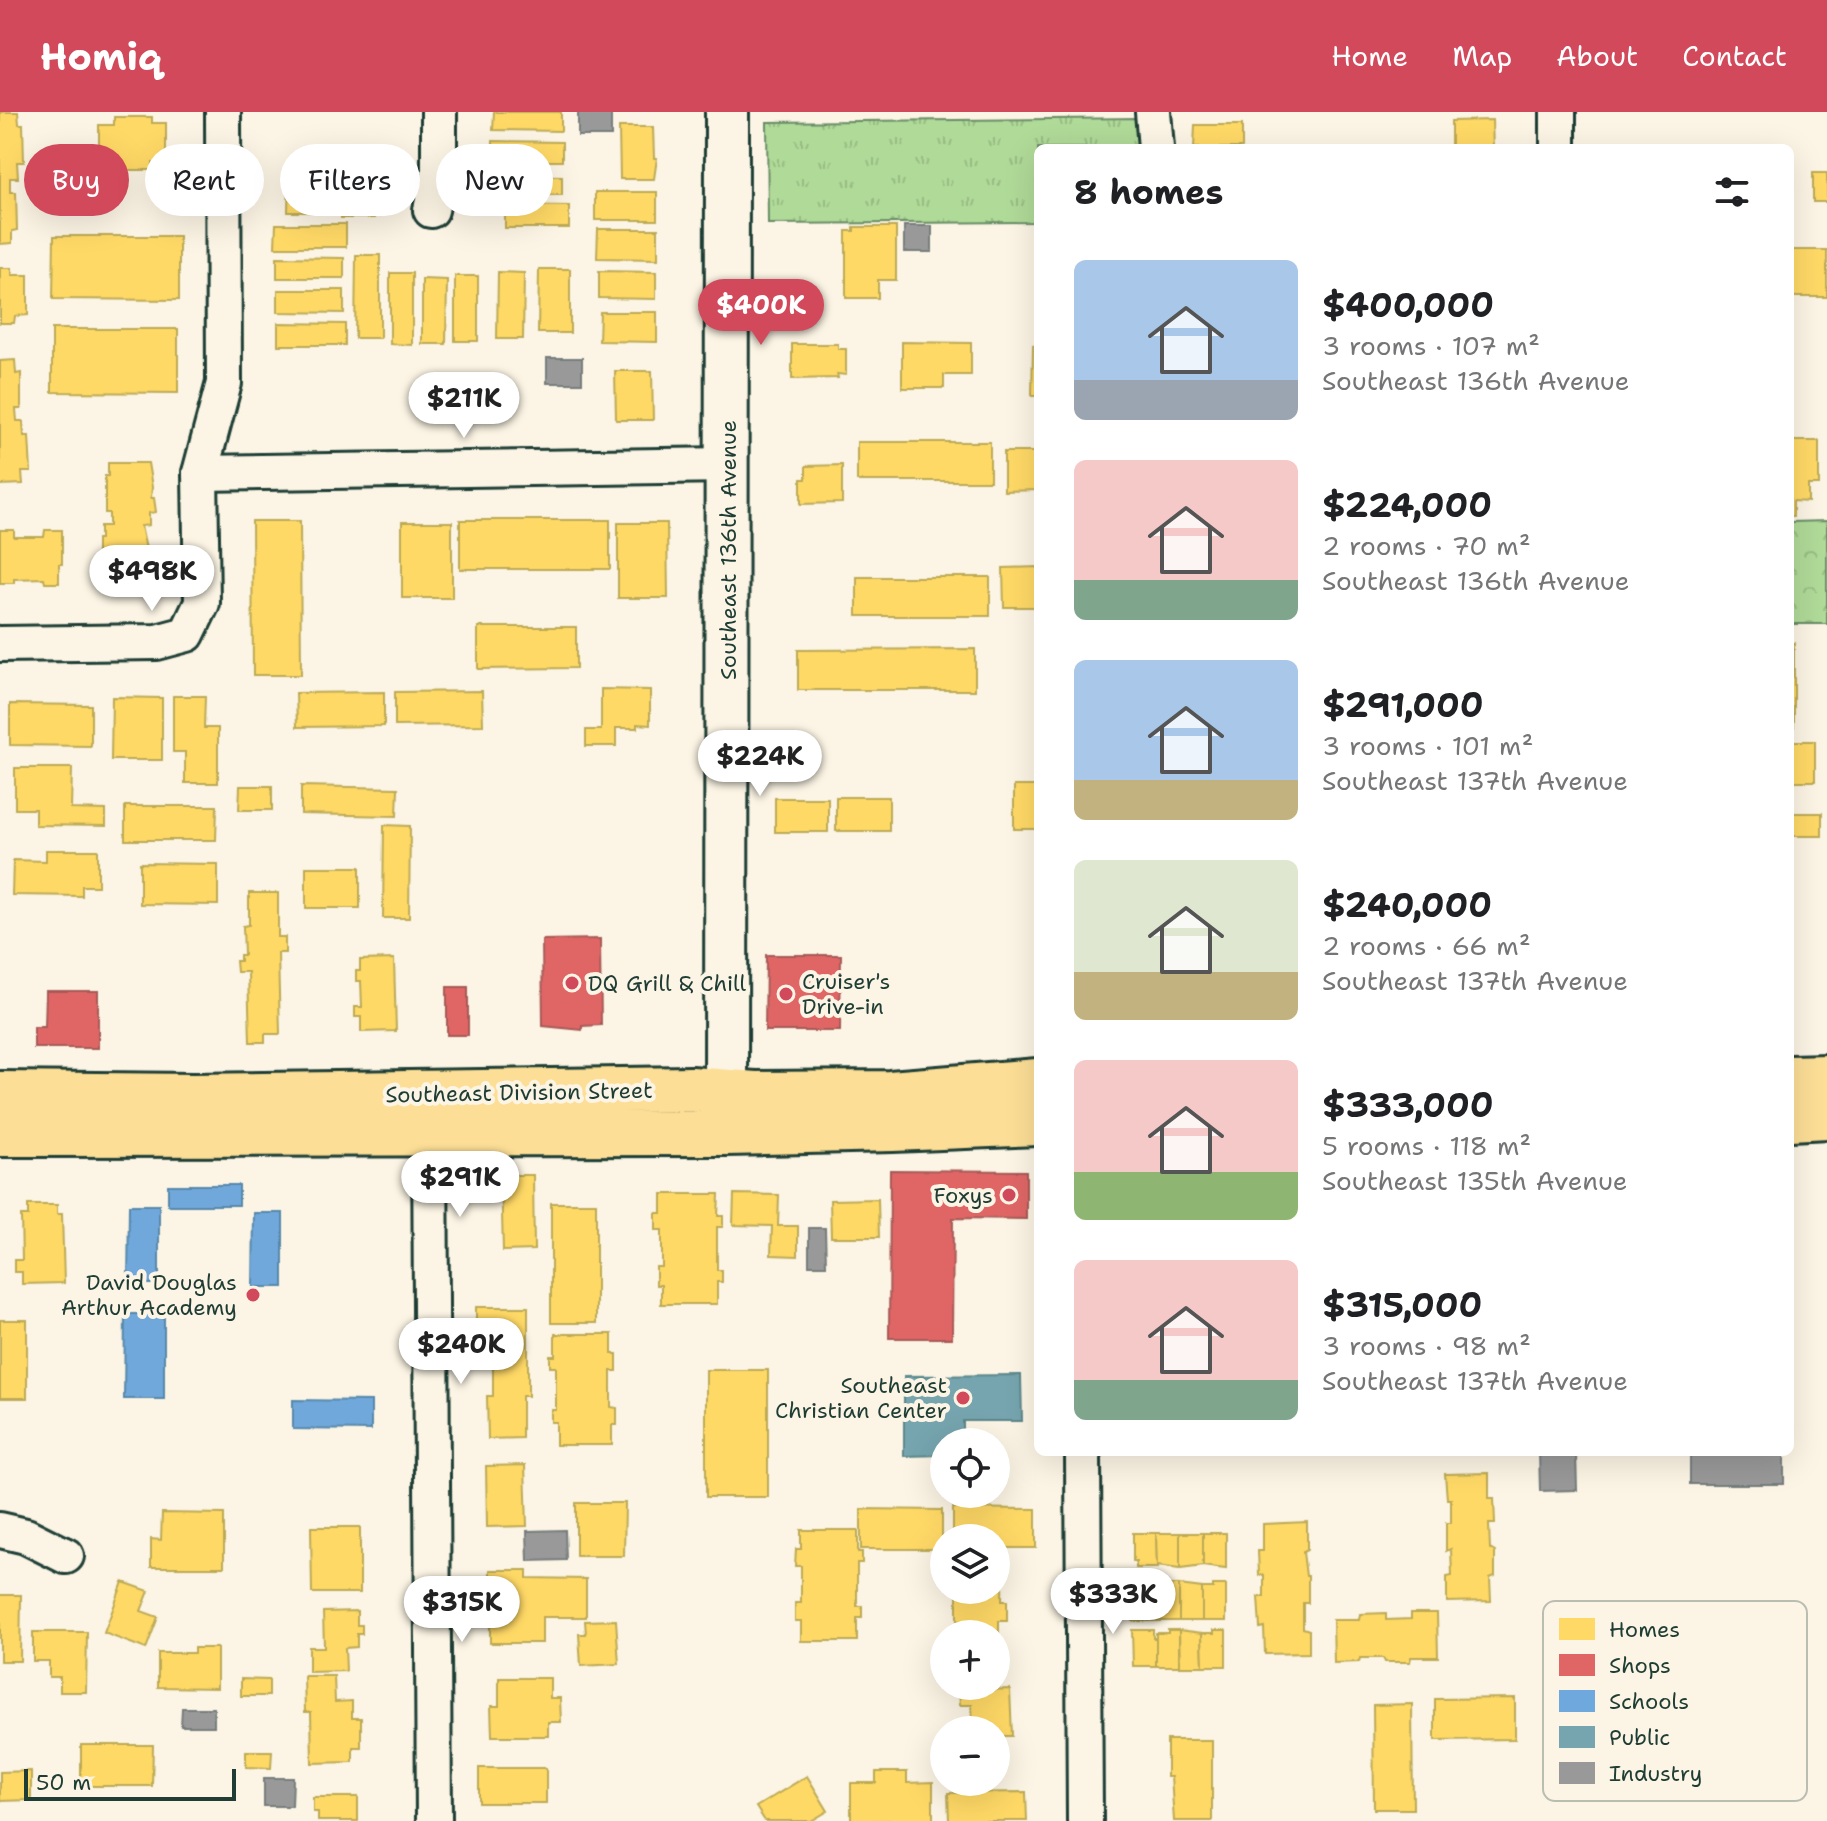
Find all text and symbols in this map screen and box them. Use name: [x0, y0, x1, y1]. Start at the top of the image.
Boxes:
text: Homiq: [40, 31, 162, 82]
text: Home: [1331, 37, 1408, 75]
text: Map: [1452, 37, 1512, 75]
text: About: [1556, 37, 1638, 75]
text: Contact: [1682, 37, 1787, 75]
chip: Buy: [24, 144, 129, 216]
chip: Rent: [145, 144, 264, 216]
chip: Filters: [280, 144, 420, 216]
chip: New: [436, 144, 553, 216]
text: 8 homes: [1074, 169, 1223, 215]
icon: filters: [1710, 170, 1754, 214]
pin: $400K: [705, 279, 817, 347]
text: $400,000: [1322, 282, 1494, 328]
text: $400K: [716, 287, 806, 322]
icon: home: [1138, 292, 1234, 388]
text: 3 rooms · 107 m²: [1322, 328, 1540, 363]
text: Southeast 136th Avenue: [1322, 363, 1629, 398]
pin: $211K: [408, 372, 520, 440]
text: $211K: [426, 380, 502, 415]
street label: Southeast 136th Avenue: [714, 420, 743, 680]
text: $224,000: [1322, 482, 1492, 528]
icon: home: [1138, 492, 1234, 588]
text: 2 rooms · 70 m²: [1322, 528, 1531, 563]
pin: $498K: [96, 545, 208, 613]
text: $498K: [107, 553, 197, 588]
text: Southeast 136th Avenue: [1322, 563, 1629, 598]
text: $291,000: [1322, 682, 1484, 728]
icon: home: [1138, 692, 1234, 788]
text: 3 rooms · 101 m²: [1322, 728, 1533, 763]
pin: $224K: [704, 730, 816, 798]
text: $224K: [716, 738, 804, 773]
text: Southeast 137th Avenue: [1322, 763, 1628, 798]
text: $240,000: [1322, 882, 1492, 928]
icon: home: [1138, 892, 1234, 988]
text: 2 rooms · 66 m²: [1322, 928, 1531, 963]
text: Southeast 137th Avenue: [1322, 963, 1628, 998]
place label: Cruiser's Drive-in: [802, 967, 890, 1021]
place label: DQ Grill & Chill: [588, 969, 747, 998]
marker: DQ Grill & Chill: [563, 974, 581, 992]
marker: Cruiser's Drive-in: [777, 985, 795, 1003]
street label: Southeast Division Street: [385, 1076, 653, 1109]
text: $333,000: [1322, 1082, 1494, 1128]
icon: home: [1138, 1092, 1234, 1188]
text: 5 rooms · 118 m²: [1322, 1128, 1531, 1163]
pin: $291K: [404, 1151, 516, 1219]
text: $291K: [419, 1159, 501, 1194]
text: Southeast 135th Avenue: [1322, 1163, 1628, 1198]
place label: Foxys: [934, 1181, 993, 1210]
marker: Foxys: [1000, 1186, 1018, 1204]
place label: David Douglas Arthur Academy: [61, 1268, 237, 1322]
text: $315,000: [1322, 1282, 1482, 1328]
marker: David Douglas Arthur Academy: [244, 1286, 262, 1304]
icon: home: [1138, 1292, 1234, 1388]
pin: $240K: [405, 1318, 517, 1386]
text: $240K: [417, 1326, 505, 1361]
text: 3 rooms · 98 m²: [1322, 1328, 1531, 1363]
text: Southeast 137th Avenue: [1322, 1363, 1628, 1398]
place label: Southeast Christian Center: [775, 1371, 947, 1425]
marker: Southeast Christian Center: [954, 1389, 972, 1407]
map controls: [930, 1428, 1010, 1796]
button: locate: [930, 1428, 1010, 1508]
button: layers: [930, 1524, 1010, 1604]
pin: $333K: [1057, 1568, 1169, 1636]
pin: $315K: [406, 1576, 518, 1644]
text: $333K: [1069, 1576, 1157, 1611]
text: $315K: [422, 1584, 502, 1619]
legend: [1543, 1601, 1807, 1801]
text: Homes: [1609, 1615, 1680, 1644]
button: +: [930, 1620, 1010, 1700]
text: Shops: [1609, 1651, 1671, 1680]
text: Schools: [1609, 1687, 1689, 1716]
button: −: [930, 1716, 1010, 1796]
text: Public: [1609, 1723, 1670, 1752]
text: Industry: [1609, 1759, 1702, 1788]
scale bar: [24, 1765, 236, 1801]
text: 50 m: [36, 1768, 91, 1797]

